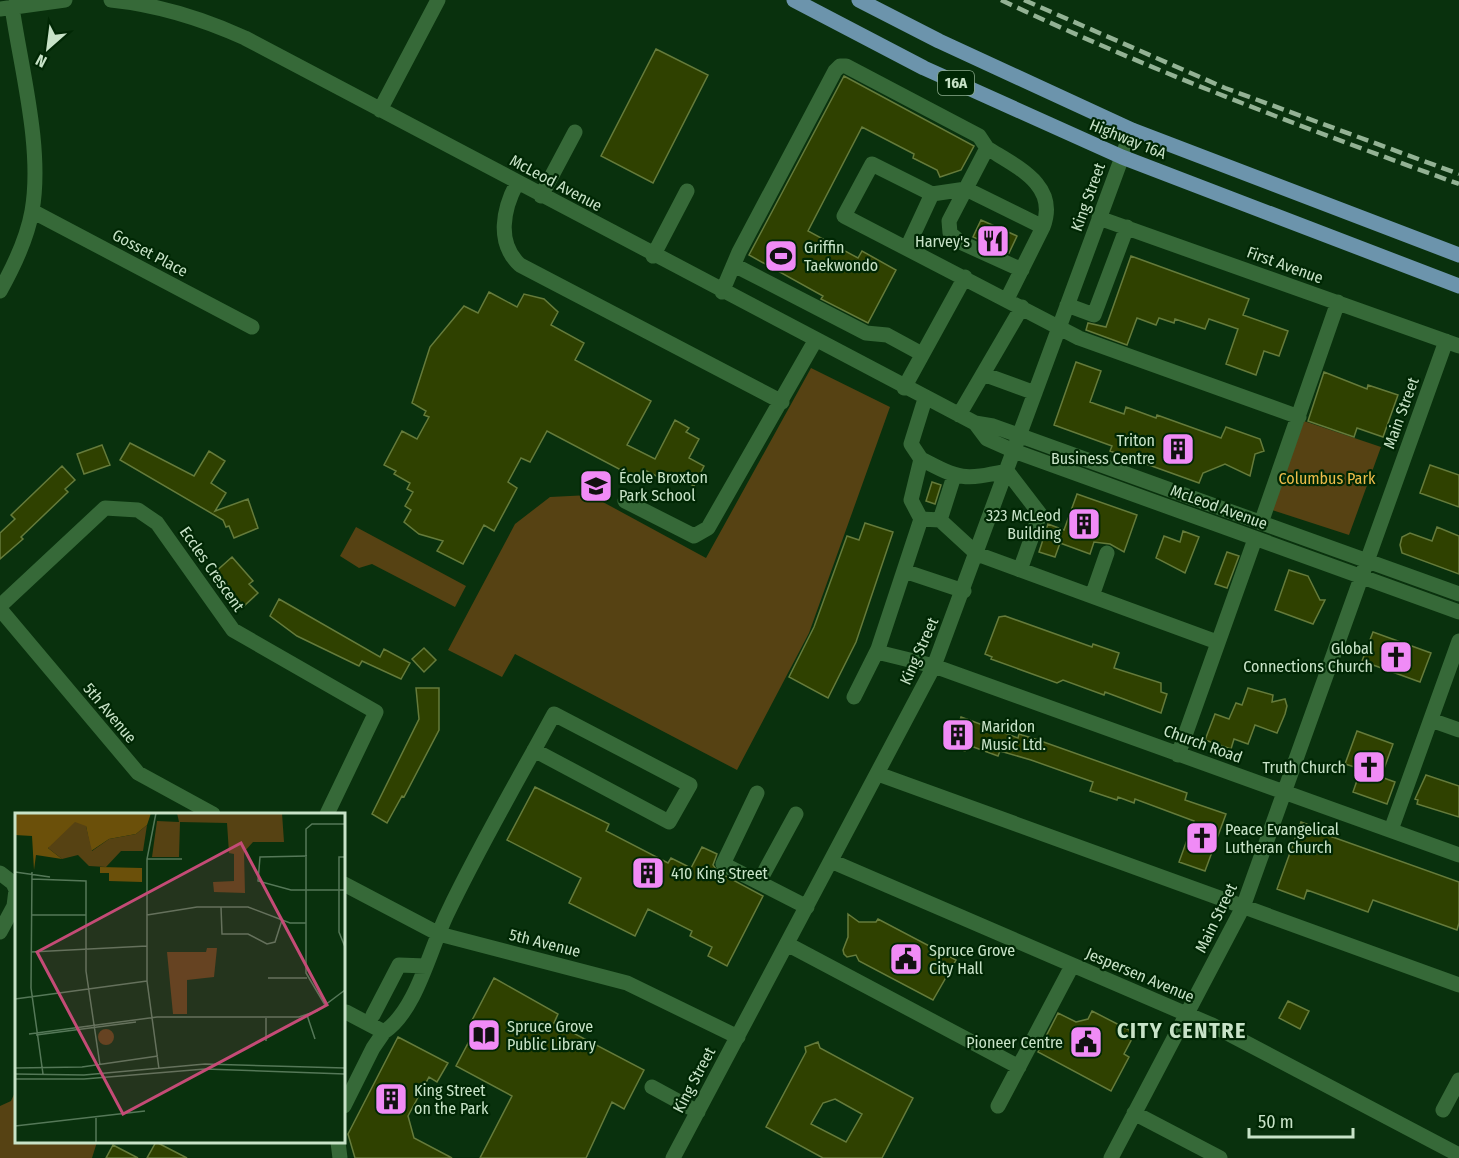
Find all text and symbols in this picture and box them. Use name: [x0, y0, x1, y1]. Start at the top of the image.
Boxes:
north arrow: [18, 18, 78, 78]
text: N: [32, 50, 50, 71]
road number: 16A: [938, 71, 974, 95]
street label: Highway 16A: [1087, 115, 1170, 163]
street label: McLeod Avenue: [507, 151, 605, 215]
street label: King Street: [1067, 159, 1109, 234]
restaurant icon: Harvey's: [975, 223, 1011, 259]
street label: Gosset Place: [109, 225, 191, 281]
place label: Harvey's: [915, 232, 970, 251]
sports icon: Griffin Taekwondo: [763, 238, 799, 274]
place label: Griffin Taekwondo: [804, 238, 878, 275]
street label: First Avenue: [1244, 242, 1326, 288]
street label: Main Street: [1379, 374, 1423, 451]
place label: Triton Business Centre: [1051, 431, 1155, 468]
building icon: Triton Business Centre: [1160, 431, 1196, 467]
school or university icon: École Broxton Park School: [578, 468, 614, 504]
place label: École Broxton Park School: [619, 468, 708, 505]
park label: Columbus Park: [1278, 469, 1376, 488]
street label: McLeod Avenue: [1168, 481, 1270, 533]
place label: 323 McLeod Building: [986, 506, 1061, 543]
building icon: 323 McLeod Building: [1066, 506, 1102, 542]
street label: Eccles Crescent: [176, 523, 249, 616]
street label: King Street: [896, 614, 943, 688]
place label: Global Connections Church: [1243, 639, 1373, 676]
church icon: Global Connections Church: [1378, 639, 1414, 675]
street label: 5th Avenue: [79, 679, 141, 747]
building icon: Maridon Music Ltd.: [940, 717, 976, 753]
place label: Maridon Music Ltd.: [981, 717, 1046, 754]
street label: Church Road: [1161, 721, 1245, 767]
church icon: Truth Church: [1351, 749, 1387, 785]
place label: Truth Church: [1263, 758, 1346, 777]
inset map: [15, 813, 345, 1143]
church icon: Peace Evangelical Lutheran Church: [1184, 820, 1220, 856]
place label: Peace Evangelical Lutheran Church: [1225, 820, 1339, 857]
building icon: 410 King Street: [630, 855, 666, 891]
place label: 410 King Street: [671, 864, 769, 883]
street label: Main Street: [1191, 880, 1241, 956]
street label: 5th Avenue: [507, 925, 583, 961]
public building icon: Spruce Grove City Hall: [888, 941, 924, 977]
place label: Spruce Grove City Hall: [929, 941, 1015, 978]
street label: Jespersen Avenue: [1083, 944, 1197, 1006]
library icon: Spruce Grove Public Library: [466, 1017, 502, 1053]
place label: Spruce Grove Public Library: [507, 1017, 597, 1054]
district label: CITY CENTRE: [1117, 1017, 1247, 1044]
public building icon: Pioneer Centre: [1068, 1024, 1104, 1060]
place label: Pioneer Centre: [966, 1033, 1063, 1052]
street label: King Street: [669, 1043, 720, 1116]
building icon: King Street on the Park: [373, 1081, 409, 1117]
place label: King Street on the Park: [414, 1081, 489, 1118]
scale bar: [1249, 1101, 1352, 1139]
text: 50 m: [1258, 1111, 1294, 1133]

